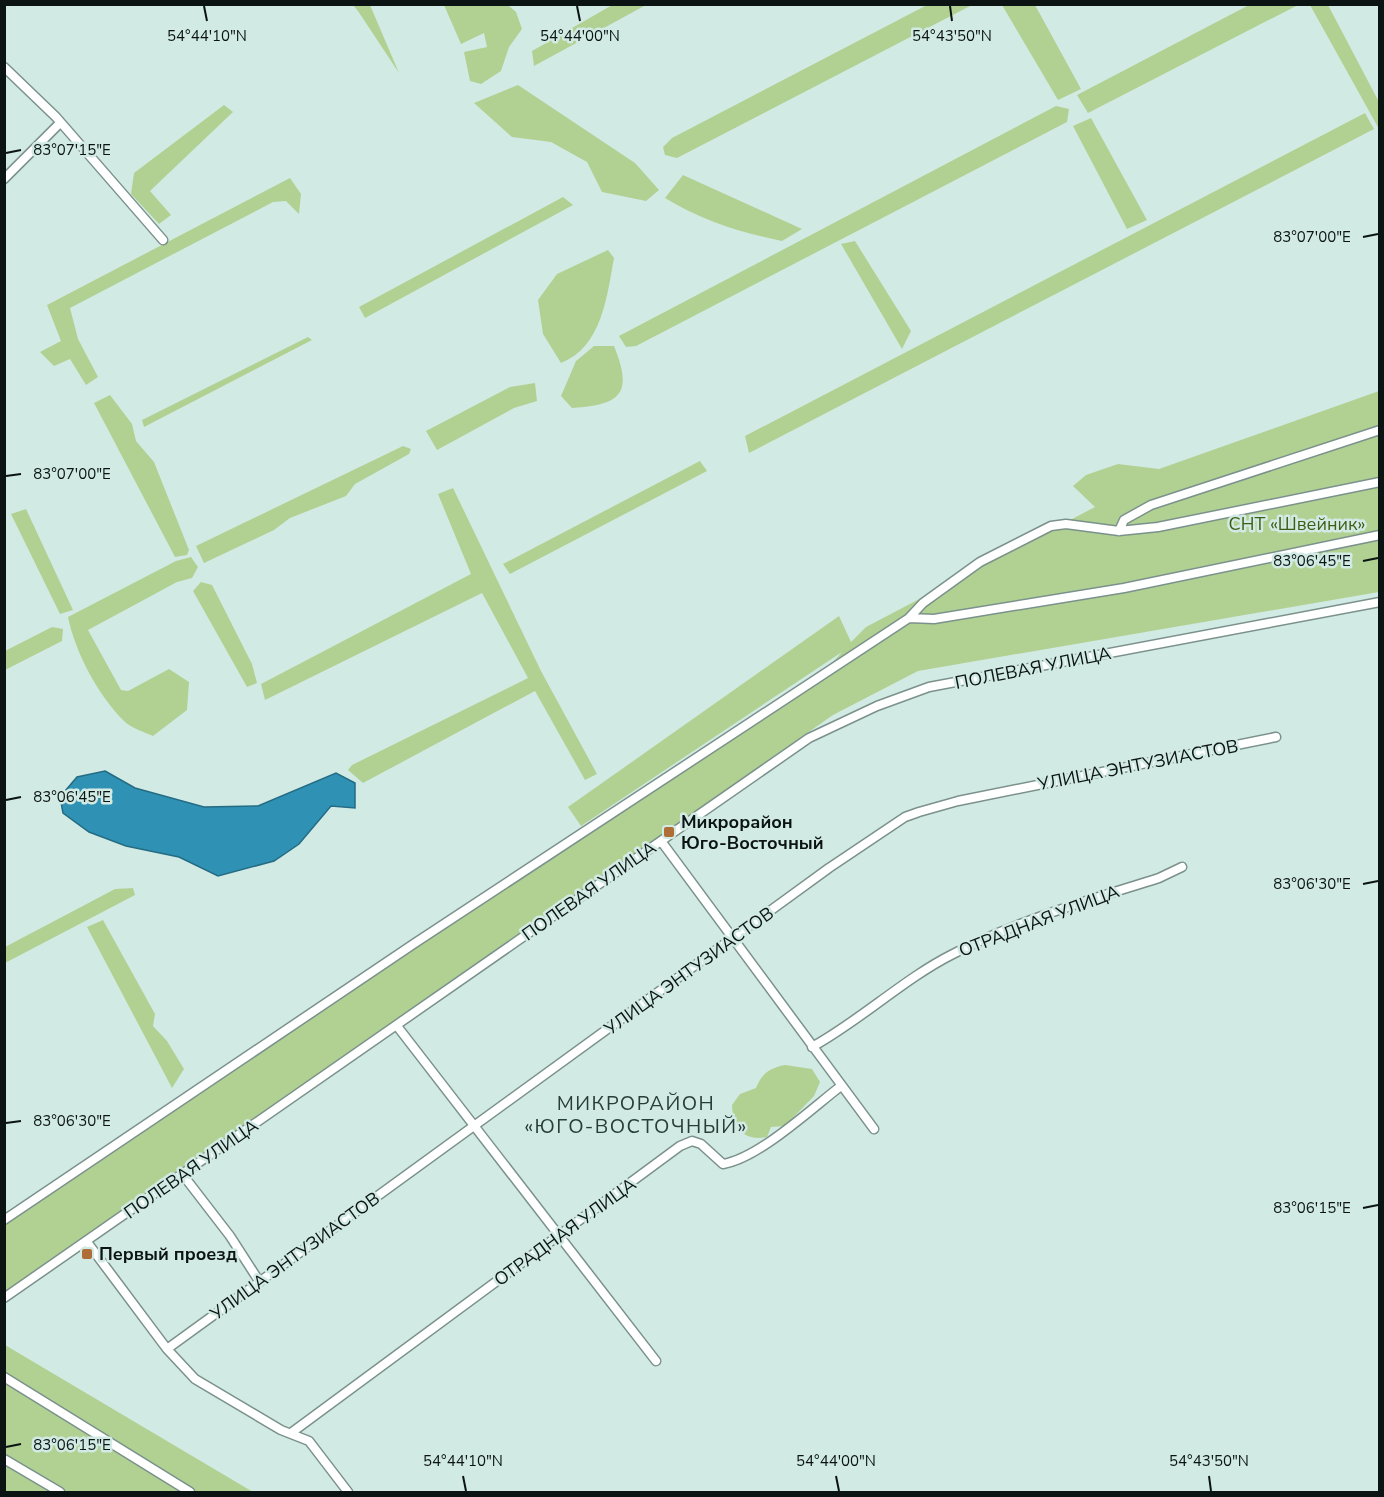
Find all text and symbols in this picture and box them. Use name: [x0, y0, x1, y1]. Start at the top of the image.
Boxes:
text: 54°44'10"N: [167, 26, 247, 46]
text: 54°44'00"N: [540, 26, 620, 46]
text: 54°43'50"N: [912, 26, 992, 46]
text: 83°07'15"E: [33, 140, 111, 160]
text: 83°07'00"E: [1273, 227, 1351, 247]
text: 83°07'00"E: [33, 464, 111, 484]
park label: СНТ «Швейник»: [1229, 512, 1365, 536]
text: 83°06'45"E: [1273, 551, 1351, 571]
street label: ПОЛЕВАЯ УЛИЦА: [953, 641, 1113, 695]
street label: УЛИЦА ЭНТУЗИАСТОВ: [1035, 734, 1240, 796]
text: 83°06'45"E: [33, 787, 111, 807]
place label: Микрорайон Юго-Восточный: [681, 810, 824, 855]
marker: Микрорайон Юго-Восточный: [662, 825, 676, 839]
street label: ПОЛЕВАЯ УЛИЦА: [517, 836, 661, 946]
text: 83°06'30"E: [1273, 874, 1351, 894]
street label: ОТРАДНАЯ УЛИЦА: [955, 879, 1123, 963]
street label: УЛИЦА ЭНТУЗИАСТОВ: [599, 901, 779, 1041]
district label: МИКРОРАЙОН «ЮГО-ВОСТОЧНЫЙ»: [524, 1090, 748, 1140]
text: 83°06'30"E: [33, 1111, 111, 1131]
street label: ПОЛЕВАЯ УЛИЦА: [119, 1114, 263, 1224]
street label: ОТРАДНАЯ УЛИЦА: [489, 1172, 641, 1292]
street label: УЛИЦА ЭНТУЗИАСТОВ: [205, 1186, 385, 1326]
text: 83°06'15"E: [1273, 1198, 1351, 1218]
place label: Первый проезд: [99, 1242, 237, 1266]
marker: Первый проезд: [80, 1247, 94, 1261]
text: 83°06'15"E: [33, 1435, 111, 1455]
text: 54°44'10"N: [423, 1451, 503, 1471]
text: 54°44'00"N: [796, 1451, 876, 1471]
text: 54°43'50"N: [1169, 1451, 1249, 1471]

